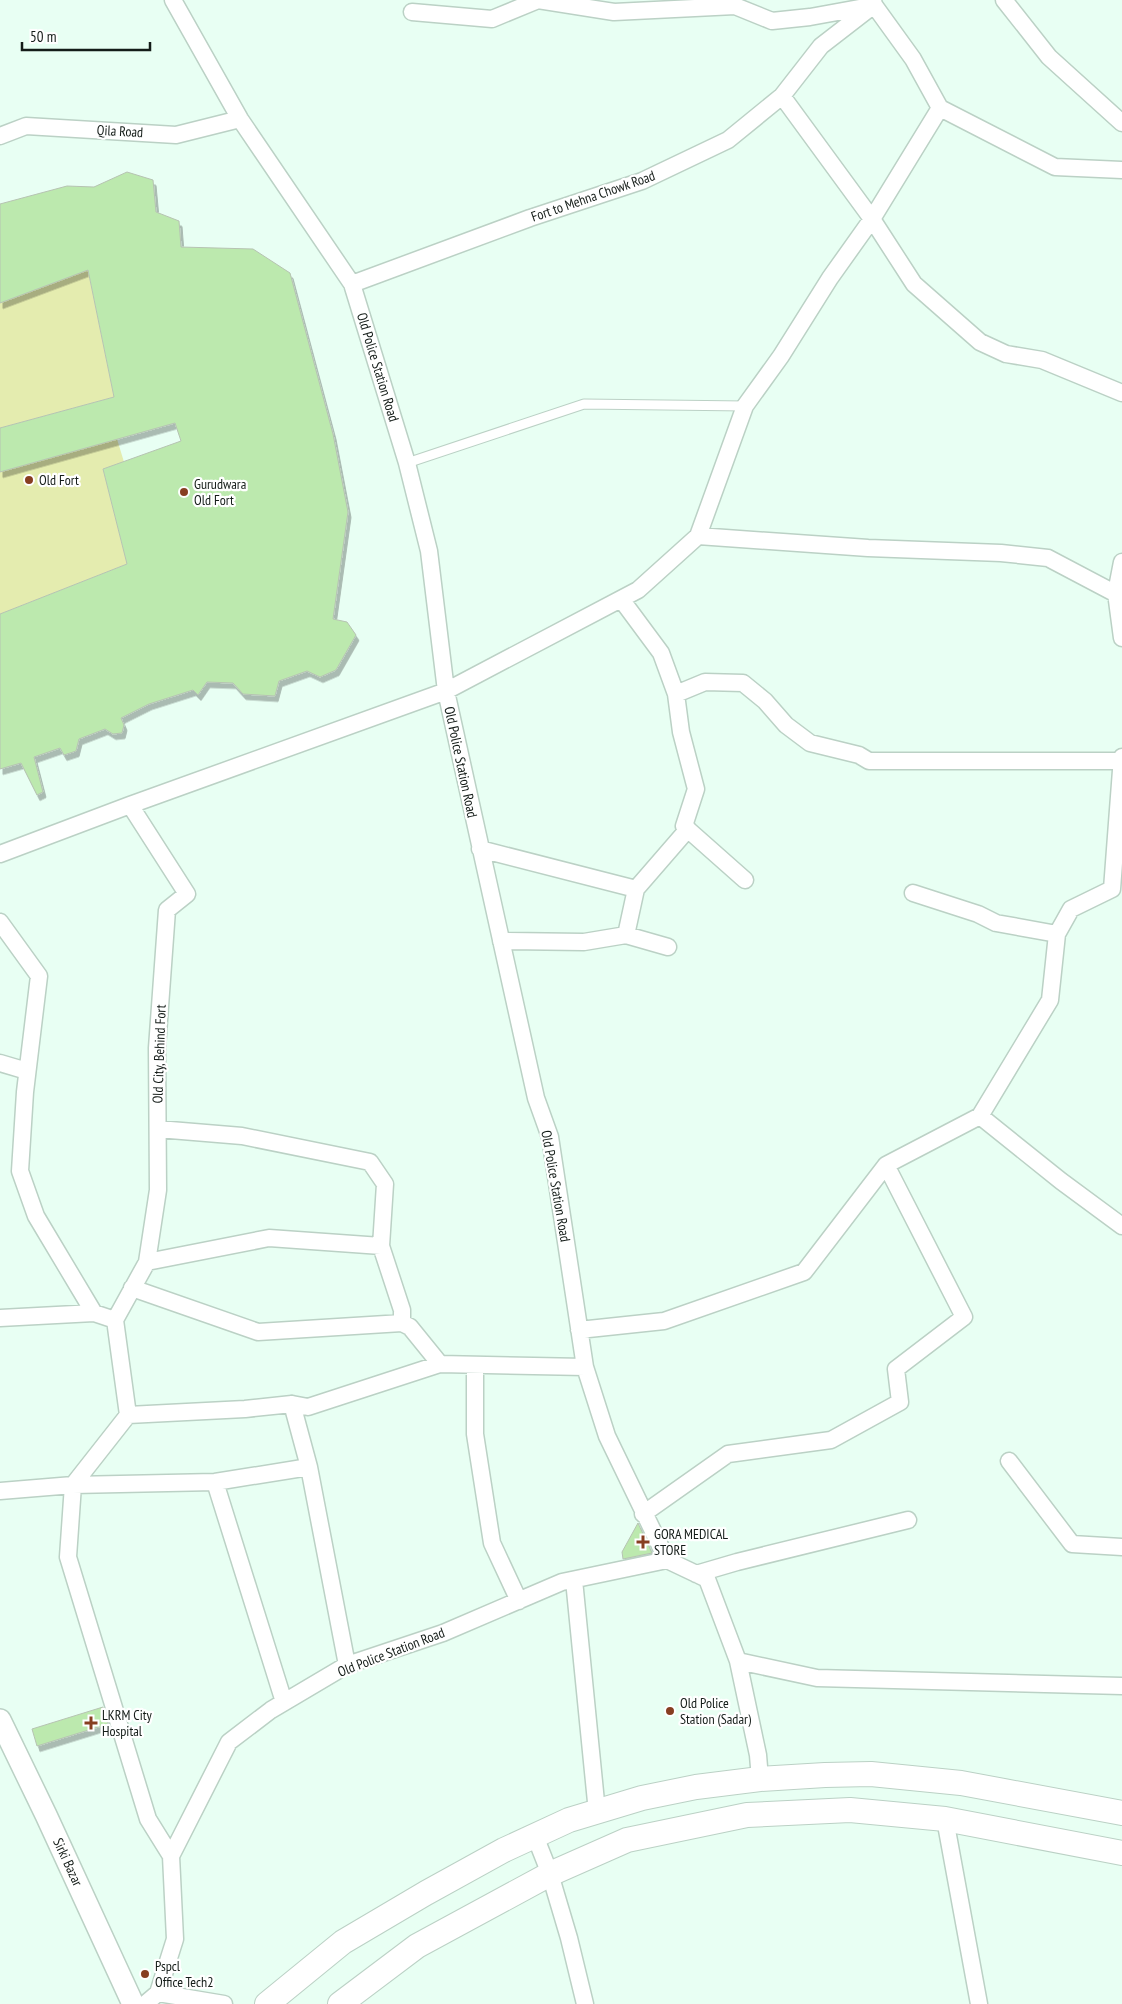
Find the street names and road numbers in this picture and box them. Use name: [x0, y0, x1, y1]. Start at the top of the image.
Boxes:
street label: Qila Road: [96, 121, 144, 141]
street label: Fort to Mehna Chowk Road: [529, 166, 657, 226]
street label: Old Police Station Road: [353, 310, 403, 424]
street label: Old Police Station Road: [440, 705, 482, 819]
street label: Old City, Behind Fort: [148, 1004, 170, 1104]
street label: Old Police Station Road: [537, 1129, 575, 1243]
street label: Old Police Station Road: [335, 1623, 447, 1681]
street label: Sirki Bazar: [49, 1835, 87, 1889]

